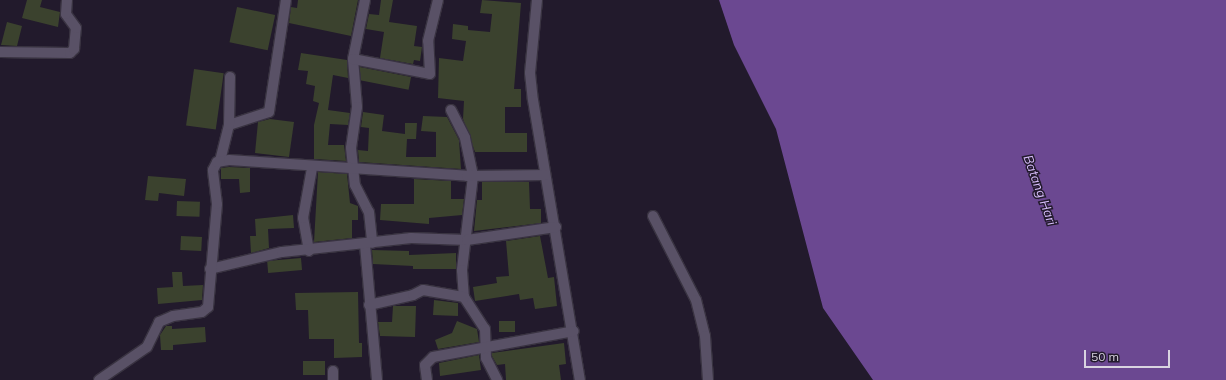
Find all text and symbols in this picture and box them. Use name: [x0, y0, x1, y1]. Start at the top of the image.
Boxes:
water label: Batang Hari: [1020, 153, 1060, 227]
scale bar: [1086, 342, 1172, 368]
text: 50 m: [1091, 349, 1119, 364]

